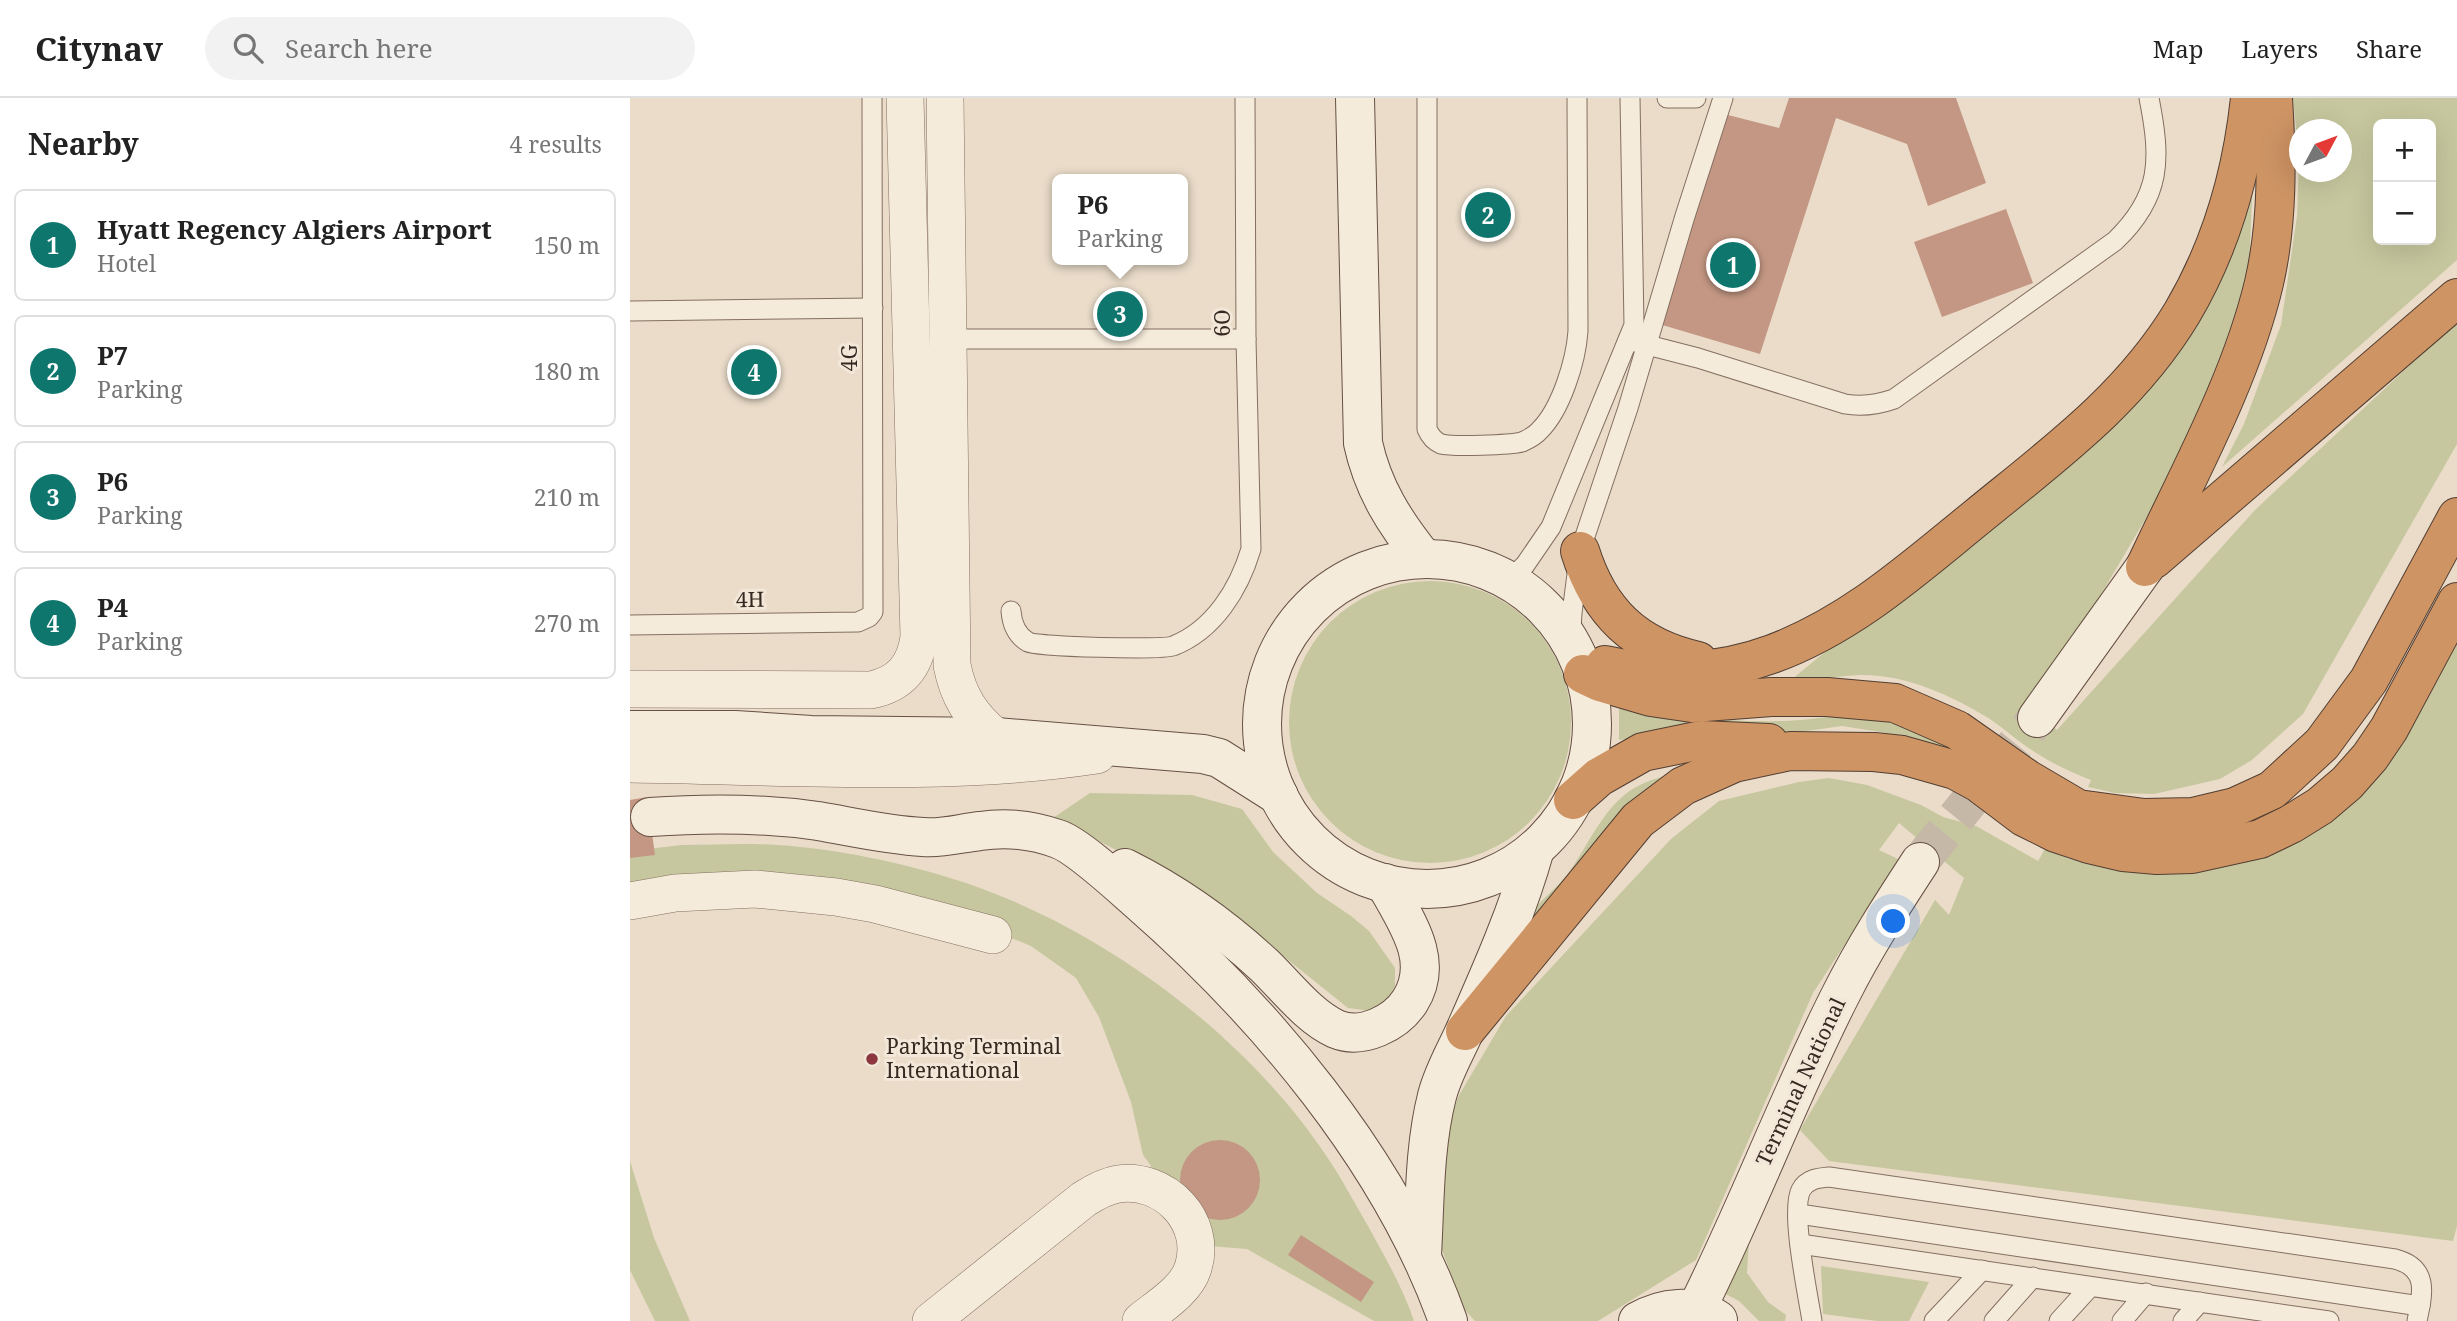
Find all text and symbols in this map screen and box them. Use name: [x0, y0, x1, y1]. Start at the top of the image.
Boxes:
search box: [205, 17, 695, 80]
text: Citynav: [35, 26, 163, 71]
icon: search: [229, 29, 267, 67]
text: Search here: [285, 30, 433, 66]
text: Map: [2153, 32, 2204, 65]
text: Layers: [2242, 32, 2318, 65]
text: Share: [2356, 32, 2422, 65]
north arrow: [2289, 119, 2352, 182]
map controls: [2373, 119, 2436, 245]
button: +: [2373, 119, 2436, 182]
text: Nearby: [28, 123, 139, 164]
text: 4 results: [509, 128, 602, 160]
popup: [1052, 174, 1188, 265]
button: −: [2373, 182, 2436, 245]
text: P6: [1077, 186, 1108, 222]
pin: 2: [1465, 189, 1511, 241]
text: Hyatt Regency Algiers Airport: [97, 211, 492, 247]
text: Parking: [1077, 222, 1163, 254]
text: 1: [47, 229, 60, 261]
text: 150 m: [534, 229, 600, 261]
pin: 1: [1710, 239, 1756, 291]
text: Hotel: [97, 247, 156, 279]
pin: 3: [1097, 288, 1143, 340]
street label: 6O: [1208, 309, 1236, 337]
text: P7: [97, 337, 128, 373]
street label: 4G: [835, 345, 863, 371]
pin: 4: [731, 346, 777, 398]
text: 2: [47, 355, 60, 387]
text: 180 m: [534, 355, 600, 387]
text: Parking: [97, 373, 183, 405]
text: P6: [97, 463, 128, 499]
text: 3: [47, 481, 60, 513]
text: 210 m: [534, 481, 600, 513]
text: Parking: [97, 499, 183, 531]
street label: 4H: [736, 585, 764, 613]
text: P4: [97, 589, 128, 625]
text: 4: [47, 607, 60, 639]
text: 270 m: [534, 607, 600, 639]
text: Parking: [97, 625, 183, 657]
your location: [1876, 904, 1910, 938]
street label: Terminal National: [1749, 992, 1852, 1170]
place label: Parking Terminal International: [886, 1032, 1062, 1084]
marker: Parking Terminal International: [864, 1051, 880, 1067]

